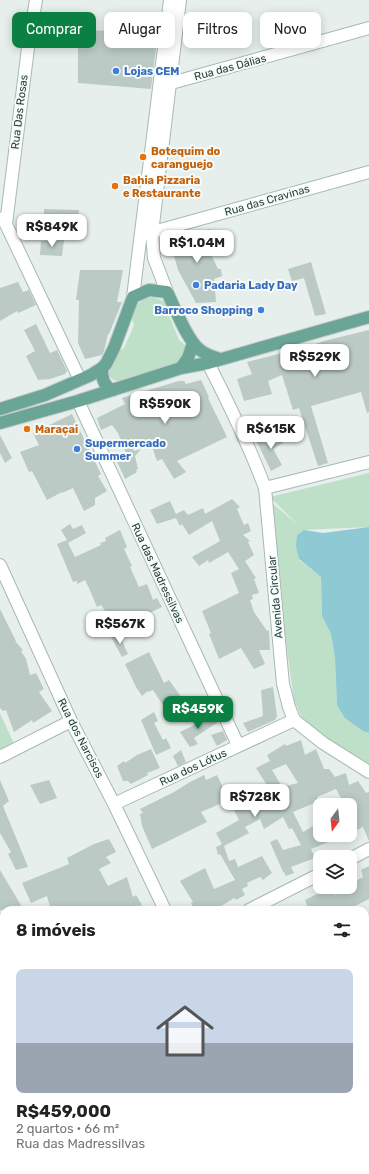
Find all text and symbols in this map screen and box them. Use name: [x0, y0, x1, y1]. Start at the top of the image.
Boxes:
chip: Comprar: [12, 12, 96, 48]
chip: Alugar: [104, 12, 175, 48]
chip: Filtros: [183, 12, 252, 48]
chip: Novo: [260, 12, 321, 48]
street label: Rua das Dálias: [193, 52, 268, 83]
place label: Lojas CEM: [124, 65, 179, 78]
marker: Lojas CEM: [111, 66, 121, 76]
street label: Rua Das Rosas: [8, 74, 31, 150]
place label: Botequim do caranguejo: [151, 145, 221, 171]
marker: Botequim do caranguejo: [138, 152, 148, 162]
place label: Bahia Pizzaria e Restaurante: [123, 174, 201, 200]
marker: Bahia Pizzaria e Restaurante: [110, 181, 120, 191]
street label: Rua das Cravinas: [223, 182, 312, 219]
pin: R$849K: [19, 214, 85, 248]
text: R$849K: [26, 219, 78, 234]
pin: R$1.04M: [160, 230, 234, 264]
text: R$1.04M: [169, 235, 225, 250]
place label: Padaria Lady Day: [204, 279, 298, 292]
marker: Padaria Lady Day: [191, 280, 201, 290]
place label: Barroco Shopping: [154, 304, 253, 317]
marker: Barroco Shopping: [256, 305, 266, 315]
pin: R$529K: [282, 344, 348, 378]
text: R$529K: [289, 349, 341, 364]
pin: R$590K: [132, 391, 198, 425]
text: R$590K: [139, 396, 191, 411]
pin: R$615K: [238, 416, 304, 450]
text: R$615K: [246, 421, 296, 436]
place label: Maraçai: [35, 423, 78, 436]
marker: Maraçai: [22, 424, 32, 434]
place label: Supermercado Summer: [85, 437, 166, 463]
marker: Supermercado Summer: [72, 444, 82, 454]
street label: Rua das Madressilvas: [129, 521, 187, 626]
street label: Avenida Circular: [265, 554, 286, 639]
pin: R$567K: [87, 611, 153, 645]
text: R$567K: [95, 616, 145, 631]
street label: Rua dos Narcisos: [55, 696, 106, 781]
pin: R$459K: [165, 696, 231, 730]
text: R$459K: [172, 701, 224, 716]
street label: Rua dos Lótus: [158, 746, 229, 789]
pin: R$728K: [222, 784, 288, 818]
text: R$728K: [230, 789, 281, 804]
north arrow: [313, 798, 357, 842]
map controls: [313, 798, 357, 894]
button: layers: [313, 850, 357, 894]
icon: filters: [331, 919, 353, 941]
text: 8 imóveis: [16, 920, 96, 940]
icon: home: [149, 995, 221, 1067]
text: R$459,000: [16, 1101, 111, 1121]
text: 2 quartos · 66 m²: [16, 1121, 119, 1136]
text: Rua das Madressilvas: [16, 1136, 145, 1151]

